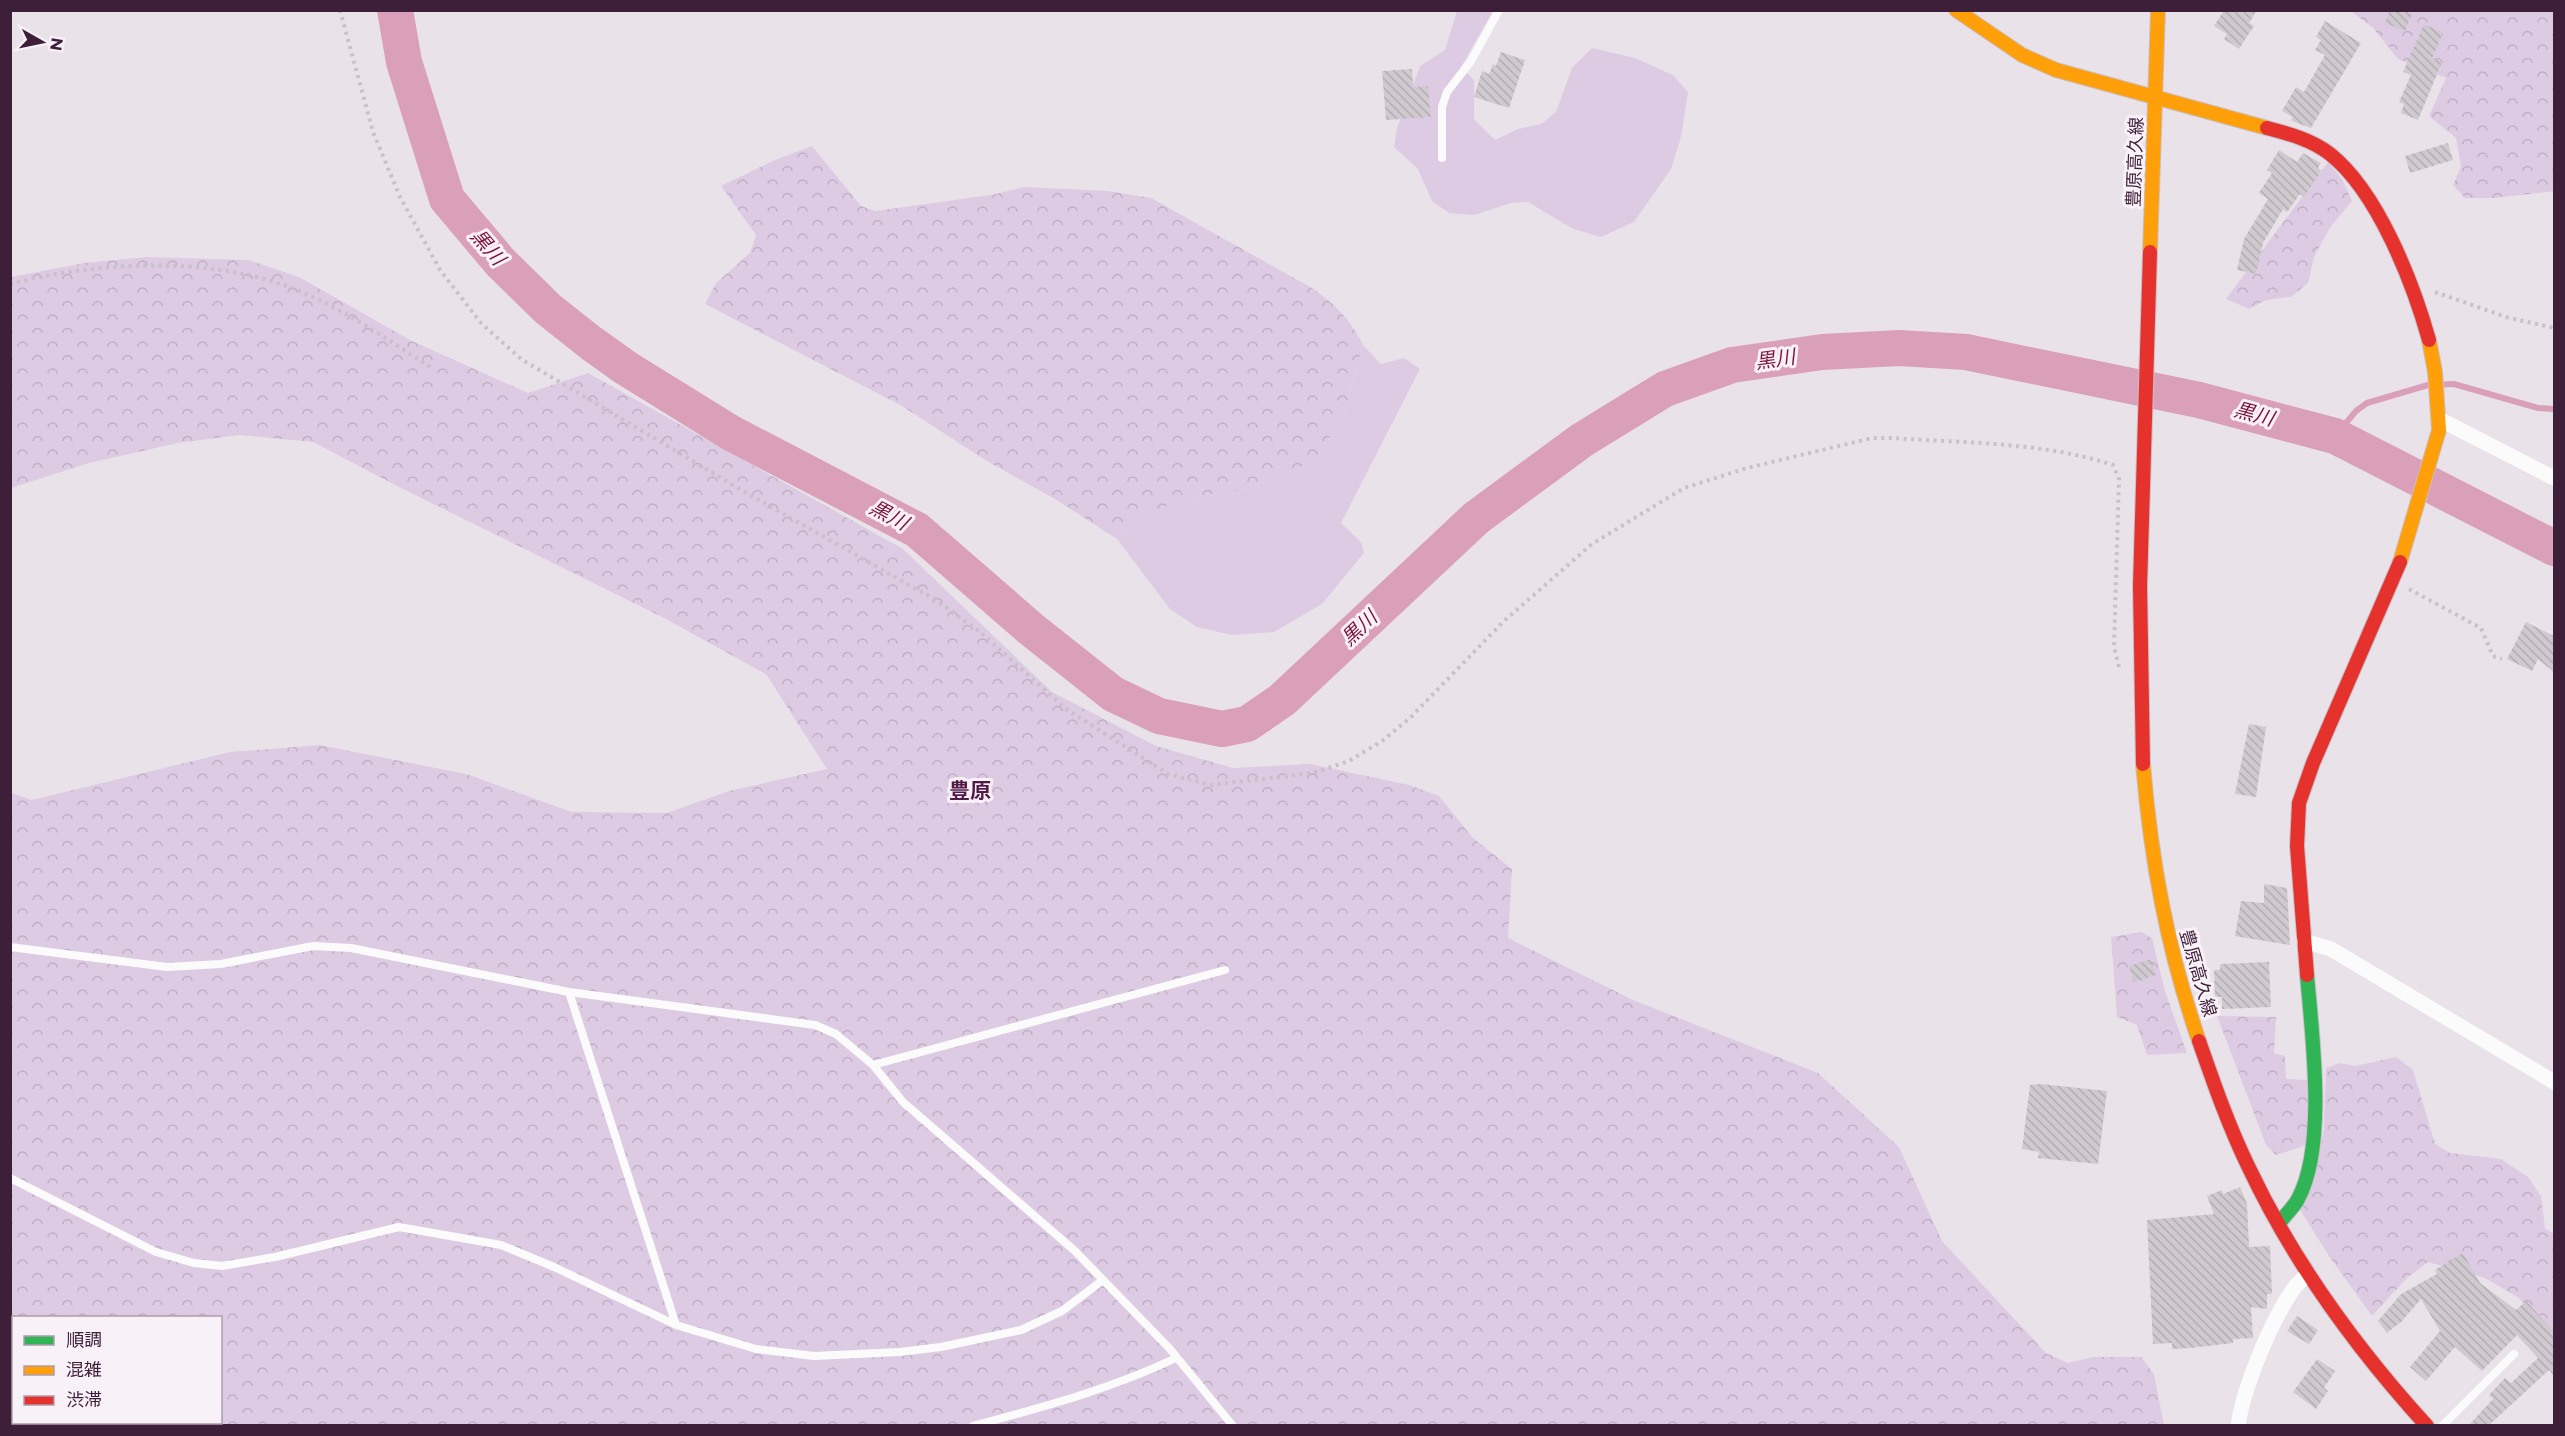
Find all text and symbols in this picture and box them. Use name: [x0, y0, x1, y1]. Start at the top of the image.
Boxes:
north arrow: [12, 12, 72, 72]
text: N: [46, 36, 67, 52]
street label: 豊原高久線: [2122, 117, 2148, 207]
water label: 黒川: [466, 224, 511, 271]
water label: 黒川: [1754, 344, 1798, 374]
water label: 黒川: [2232, 397, 2278, 431]
water label: 黒川: [866, 495, 914, 536]
water label: 黒川: [1336, 604, 1383, 650]
district label: 豊原: [949, 778, 991, 803]
street label: 豊原高久線: [2175, 927, 2221, 1019]
legend: [12, 1316, 222, 1424]
text: 順調: [66, 1329, 102, 1351]
text: 混雑: [66, 1359, 102, 1381]
text: 渋滞: [66, 1389, 102, 1411]

